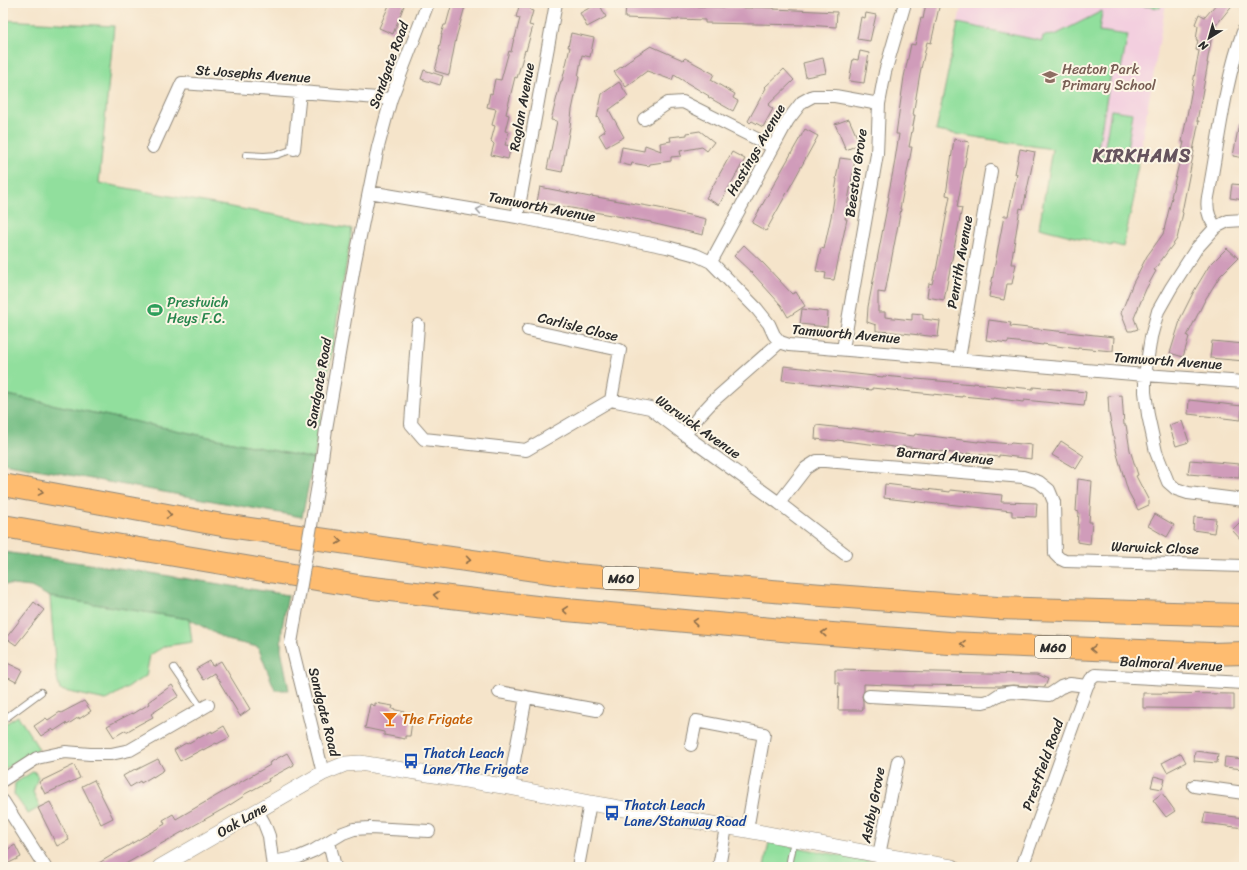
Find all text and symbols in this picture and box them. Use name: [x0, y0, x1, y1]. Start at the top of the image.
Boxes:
street label: Sandgate Road: [362, 16, 417, 112]
north arrow: [1189, 18, 1229, 58]
text: N: [1194, 35, 1213, 56]
place label: Heaton Park Primary School: [1062, 57, 1157, 98]
street label: St Josephs Avenue: [195, 58, 312, 91]
street label: Raglan Avenue: [502, 61, 542, 153]
school or university icon: Heaton Park Primary School: [1041, 68, 1059, 86]
street label: Hastings Avenue: [719, 99, 793, 201]
street label: Beeston Grove: [837, 127, 875, 219]
district label: KIRKHAMS: [1092, 140, 1191, 172]
street label: Tamworth Avenue: [486, 184, 598, 230]
one-way arrow: [476, 207, 482, 215]
street label: Penrith Avenue: [940, 213, 980, 311]
place label: Prestwich Heys F.C.: [167, 290, 228, 331]
sports icon: Prestwich Heys F.C.: [146, 301, 164, 319]
street label: Carlisle Close: [535, 305, 621, 349]
street label: Tamworth Avenue: [791, 317, 901, 351]
street label: Sandgate Road: [299, 334, 340, 430]
street label: Tamworth Avenue: [1113, 345, 1223, 377]
street label: Warwick Avenue: [650, 388, 746, 466]
street label: Barnard Avenue: [895, 439, 995, 473]
one-way arrow: [38, 488, 45, 496]
one-way arrow: [166, 510, 172, 519]
street label: Warwick Close: [1111, 534, 1199, 562]
one-way arrow: [336, 536, 342, 545]
one-way arrow: [465, 555, 471, 564]
road number: M60: [603, 567, 639, 589]
one-way arrow: [433, 591, 439, 600]
one-way arrow: [562, 605, 568, 614]
one-way arrow: [692, 617, 698, 626]
one-way arrow: [821, 629, 827, 638]
road number: M60: [1035, 636, 1071, 658]
one-way arrow: [960, 639, 966, 648]
one-way arrow: [1090, 645, 1096, 653]
street label: Balmoral Avenue: [1119, 649, 1223, 679]
street label: Sandgate Road: [301, 665, 348, 761]
place label: The Frigate: [402, 707, 473, 732]
bar icon: The Frigate: [381, 710, 399, 728]
street label: Prestfield Road: [1015, 714, 1072, 814]
place label: Thatch Leach Lane/The Frigate: [423, 741, 529, 782]
bus stop icon: Thatch Leach Lane/The Frigate: [402, 752, 420, 770]
street label: Ashby Grove: [853, 765, 893, 846]
place label: Thatch Leach Lane/Stanway Road: [624, 793, 748, 834]
street label: Oak Lane: [212, 795, 272, 845]
bus stop icon: Thatch Leach Lane/Stanway Road: [603, 804, 621, 822]

